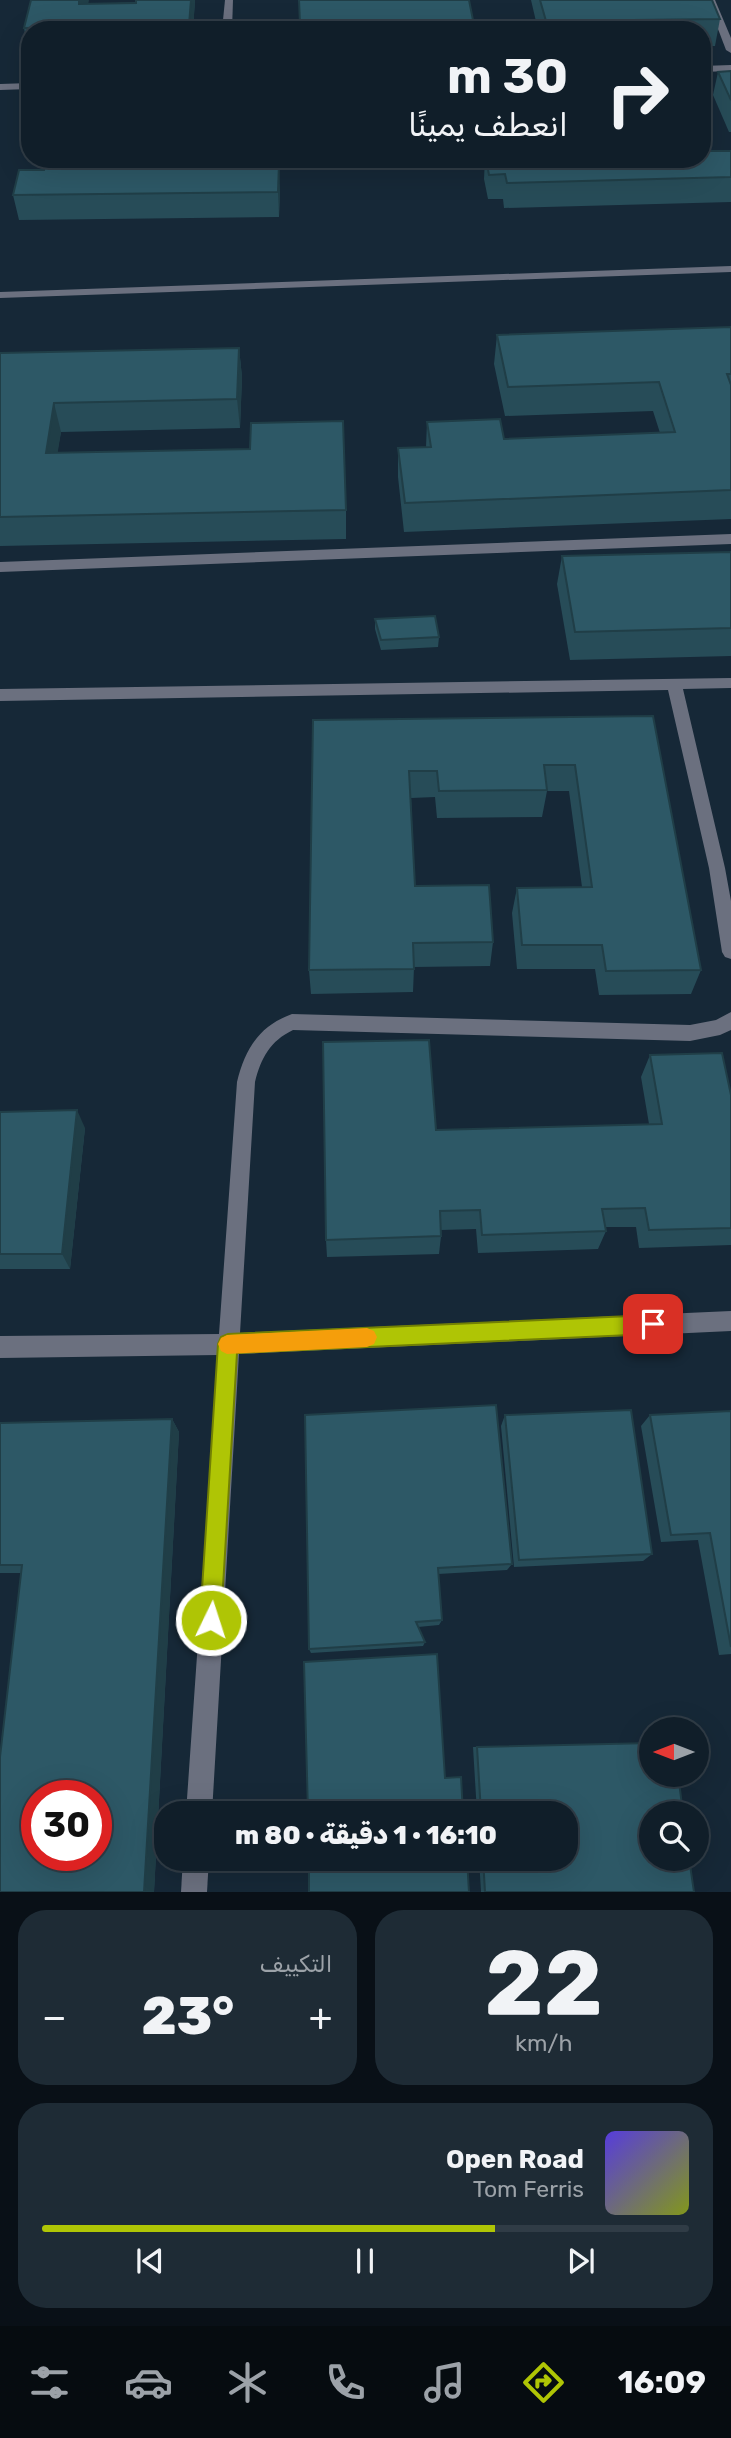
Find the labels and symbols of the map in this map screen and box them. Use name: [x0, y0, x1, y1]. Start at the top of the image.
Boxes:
pin: [623, 1294, 683, 1354]
position arrow: [174, 1583, 248, 1657]
north arrow: [639, 1717, 709, 1787]
speed limit sign: 30: [21, 1780, 112, 1871]

